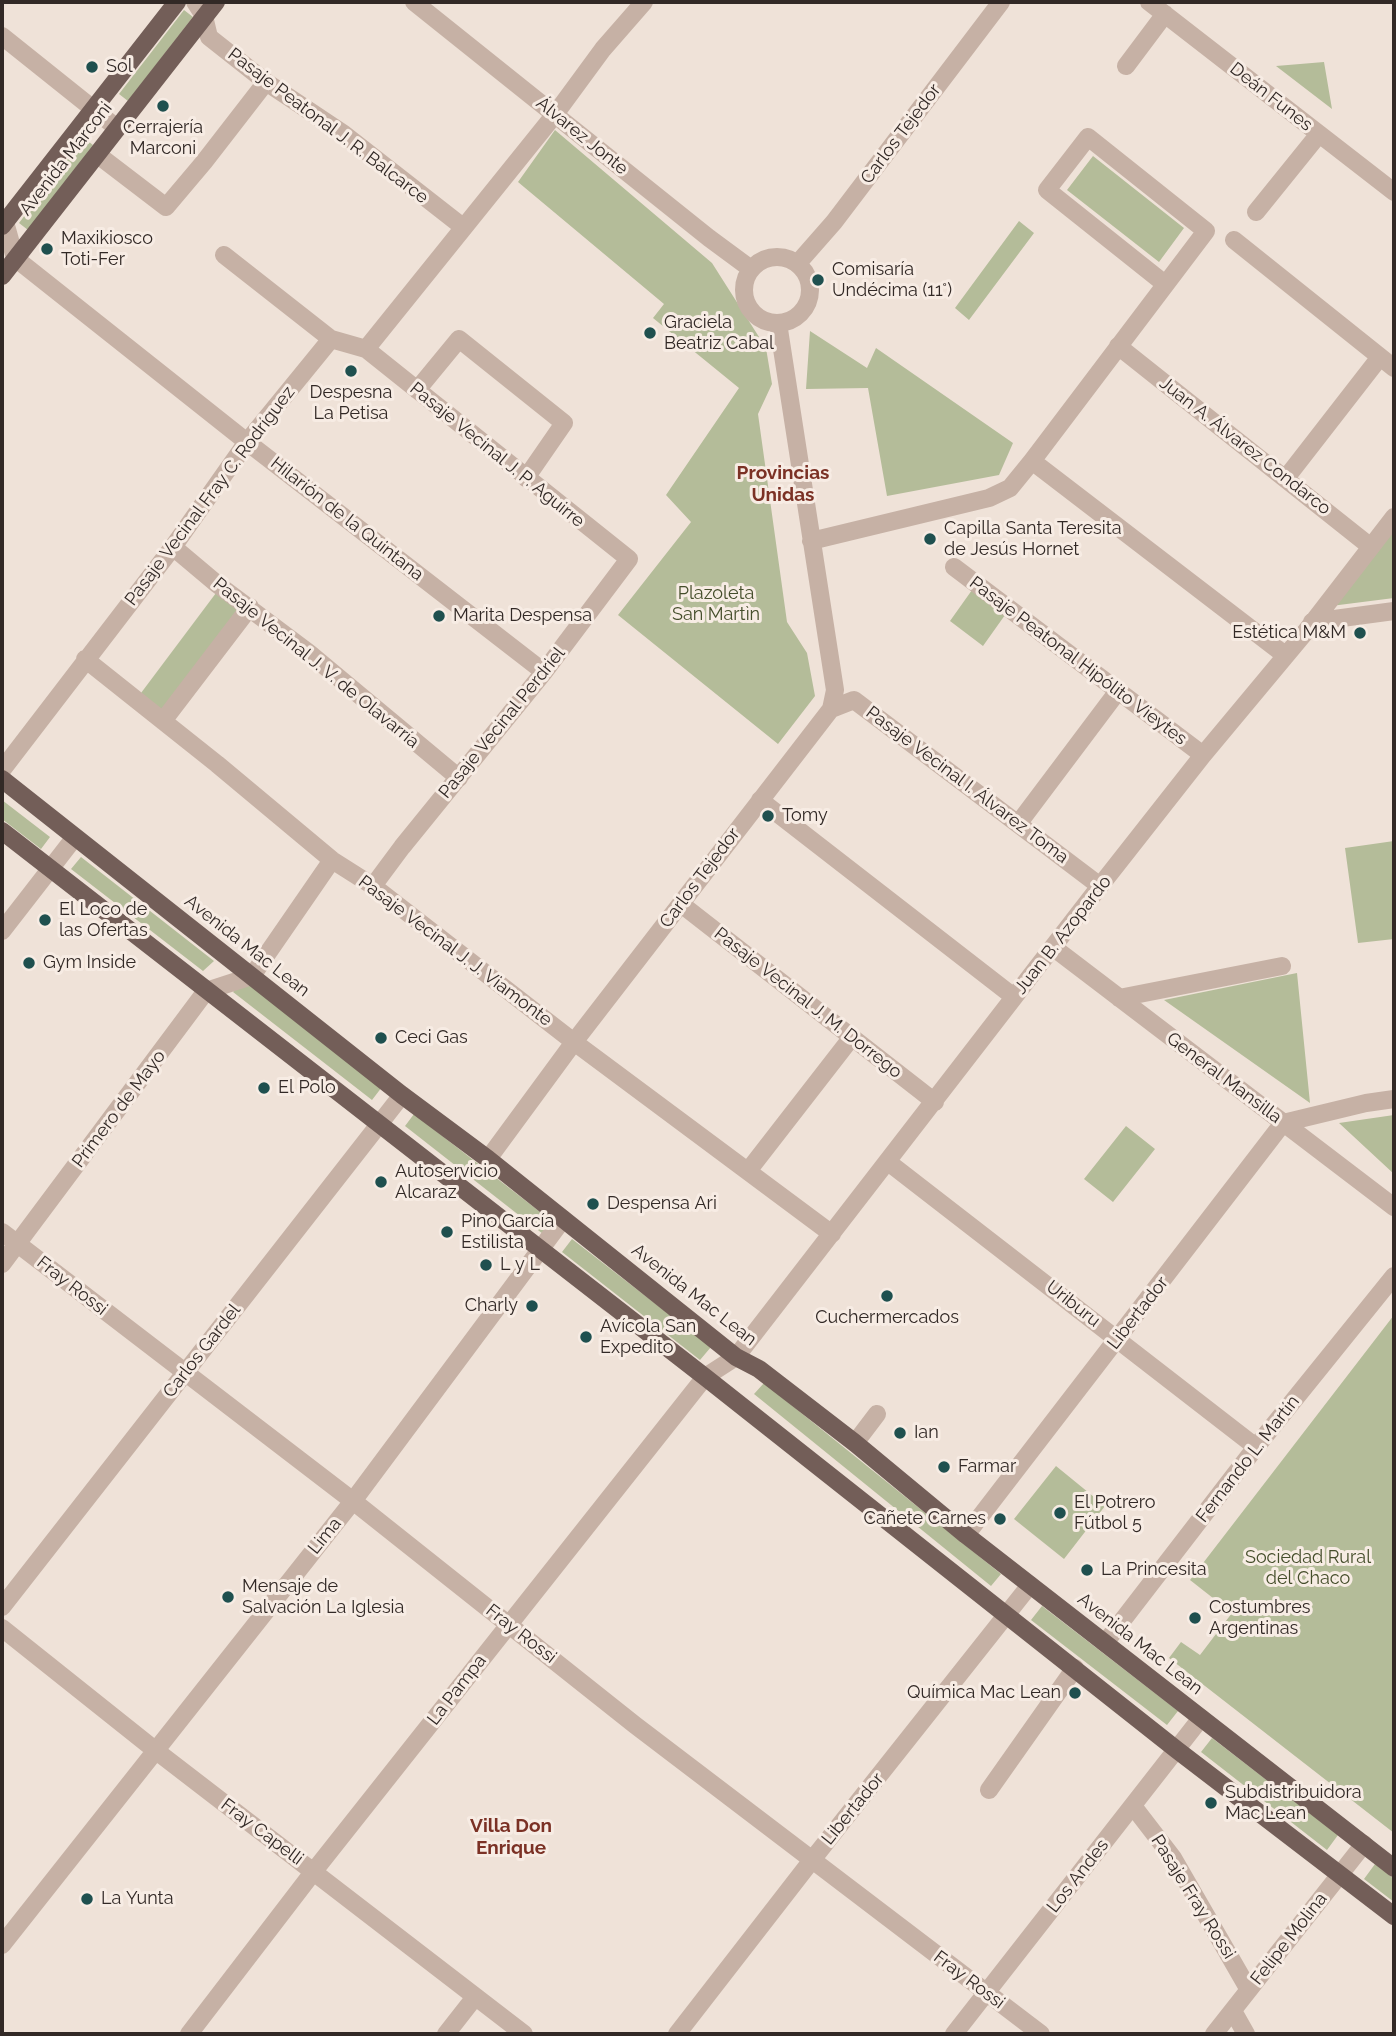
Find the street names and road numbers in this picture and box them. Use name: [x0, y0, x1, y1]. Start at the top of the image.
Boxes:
street label: Pasaje Peatonal J. R. Balcarce: [224, 44, 432, 208]
street label: Deán Funes: [1225, 58, 1317, 136]
street label: Carlos Tejedor: [856, 80, 946, 188]
street label: Álvarez Jonte: [532, 92, 632, 180]
street label: Avenida Marconi: [15, 98, 117, 220]
street label: Juan A. Álvarez Condarco: [1155, 372, 1335, 520]
street label: Pasaje Vecinal J. P. Aguirre: [405, 378, 589, 532]
street label: Pasaje Vecinal Fray C. Rodríguez: [120, 382, 300, 610]
street label: Hilarión de la Quintana: [266, 453, 428, 585]
street label: Pasaje Peatonal Hipólito Vieytes: [965, 572, 1191, 750]
street label: Pasaje Vecinal J. V. de Olavarría: [209, 573, 423, 753]
street label: Pasaje Vecinal Perdriel: [434, 643, 570, 803]
street label: Pasaje Vecinal I. Álvarez Toma: [861, 702, 1073, 868]
street label: Carlos Tejedor: [655, 824, 745, 932]
street label: Pasaje Vecinal J. J. Viamonte: [354, 871, 556, 1031]
street label: Juan B. Azopardo: [1010, 871, 1116, 999]
street label: Avenida Mac Lean: [180, 891, 314, 1001]
street label: Pasaje Vecinal J. M. Dorrego: [710, 923, 906, 1083]
street label: General Mansilla: [1162, 1028, 1286, 1128]
street label: Primero de Mayo: [68, 1046, 170, 1172]
street label: Avenida Mac Lean: [627, 1240, 761, 1350]
street label: Fray Rossi: [32, 1252, 112, 1320]
street label: Libertador: [1103, 1272, 1173, 1354]
street label: Uriburu: [1042, 1276, 1104, 1332]
street label: Carlos Gardel: [159, 1300, 245, 1402]
street label: Fernando L. Martín: [1192, 1391, 1304, 1527]
street label: Lima: [304, 1513, 346, 1559]
street label: Avenida Mac Lean: [1073, 1589, 1207, 1699]
street label: Fray Rossi: [481, 1600, 561, 1668]
street label: La Pampa: [423, 1651, 491, 1729]
street label: Libertador: [817, 1769, 889, 1849]
street label: Fray Capelli: [217, 1794, 307, 1870]
street label: Pasaje Fray Rossi: [1146, 1831, 1240, 1963]
street label: Los Andes: [1043, 1835, 1113, 1917]
street label: Felipe Molina: [1246, 1889, 1332, 1989]
street label: Fray Rossi: [929, 1946, 1009, 2014]

